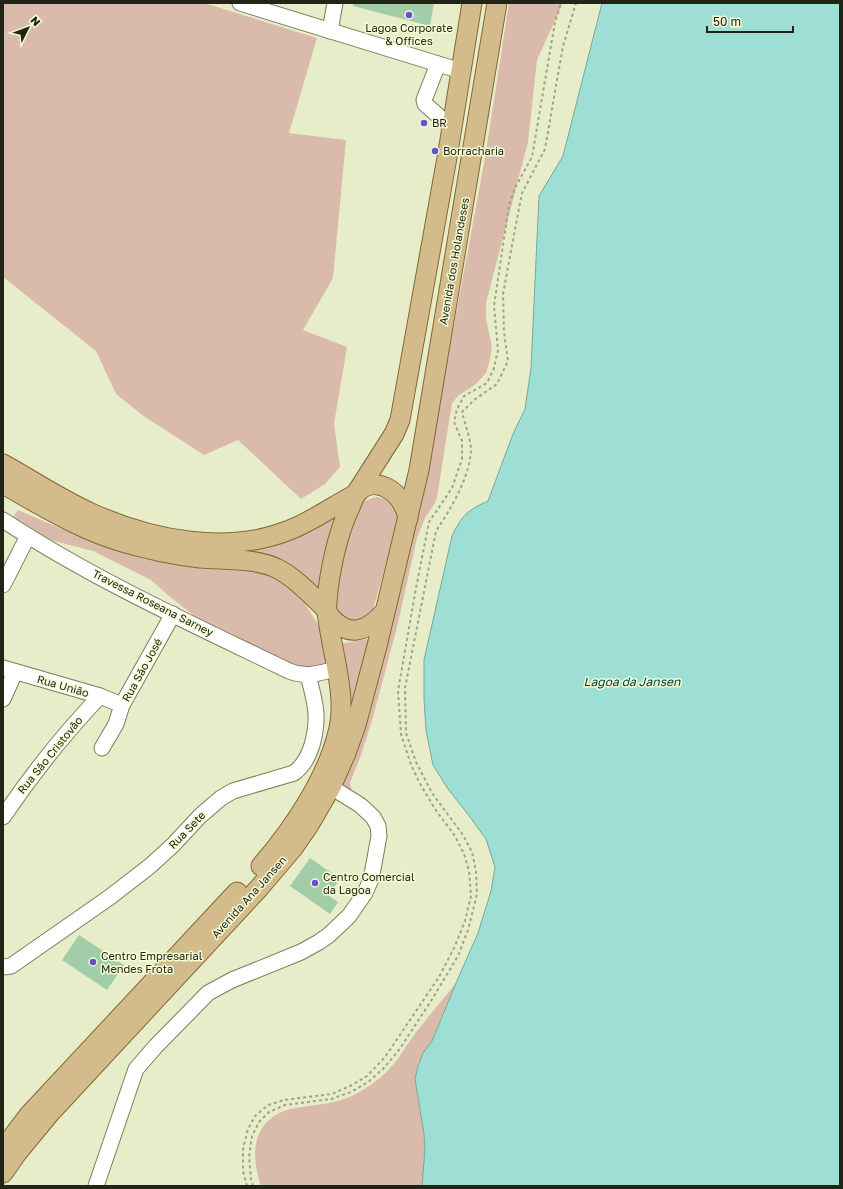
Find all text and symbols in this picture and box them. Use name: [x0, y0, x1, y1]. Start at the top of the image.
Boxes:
north arrow: [8, 8, 48, 48]
scale bar: [707, 8, 793, 34]
marker: Lagoa Corporate & Offices: [404, 10, 414, 20]
text: N: [28, 14, 43, 28]
text: 50 m: [713, 14, 741, 29]
place label: Lagoa Corporate & Offices: [365, 21, 453, 47]
place label: BR: [432, 116, 447, 129]
marker: BR: [419, 118, 429, 128]
place label: Borracharia: [443, 144, 504, 157]
marker: Borracharia: [430, 146, 440, 156]
street label: Avenida dos Holandeses: [436, 196, 471, 326]
street label: Travessa Roseana Sarney: [91, 566, 216, 639]
street label: Rua São José: [119, 636, 164, 704]
street label: Rua União: [36, 672, 91, 699]
water label: Lagoa da Jansen: [584, 674, 681, 689]
street label: Rua São Cristovão: [14, 713, 85, 796]
street label: Rua Sete: [166, 808, 208, 851]
street label: Avenida Ana Jansen: [208, 853, 289, 940]
place label: Centro Comercial da Lagoa: [323, 870, 415, 896]
marker: Centro Comercial da Lagoa: [310, 878, 320, 888]
place label: Centro Empresarial Mendes Frota: [101, 949, 203, 975]
marker: Centro Empresarial Mendes Frota: [88, 957, 98, 967]

